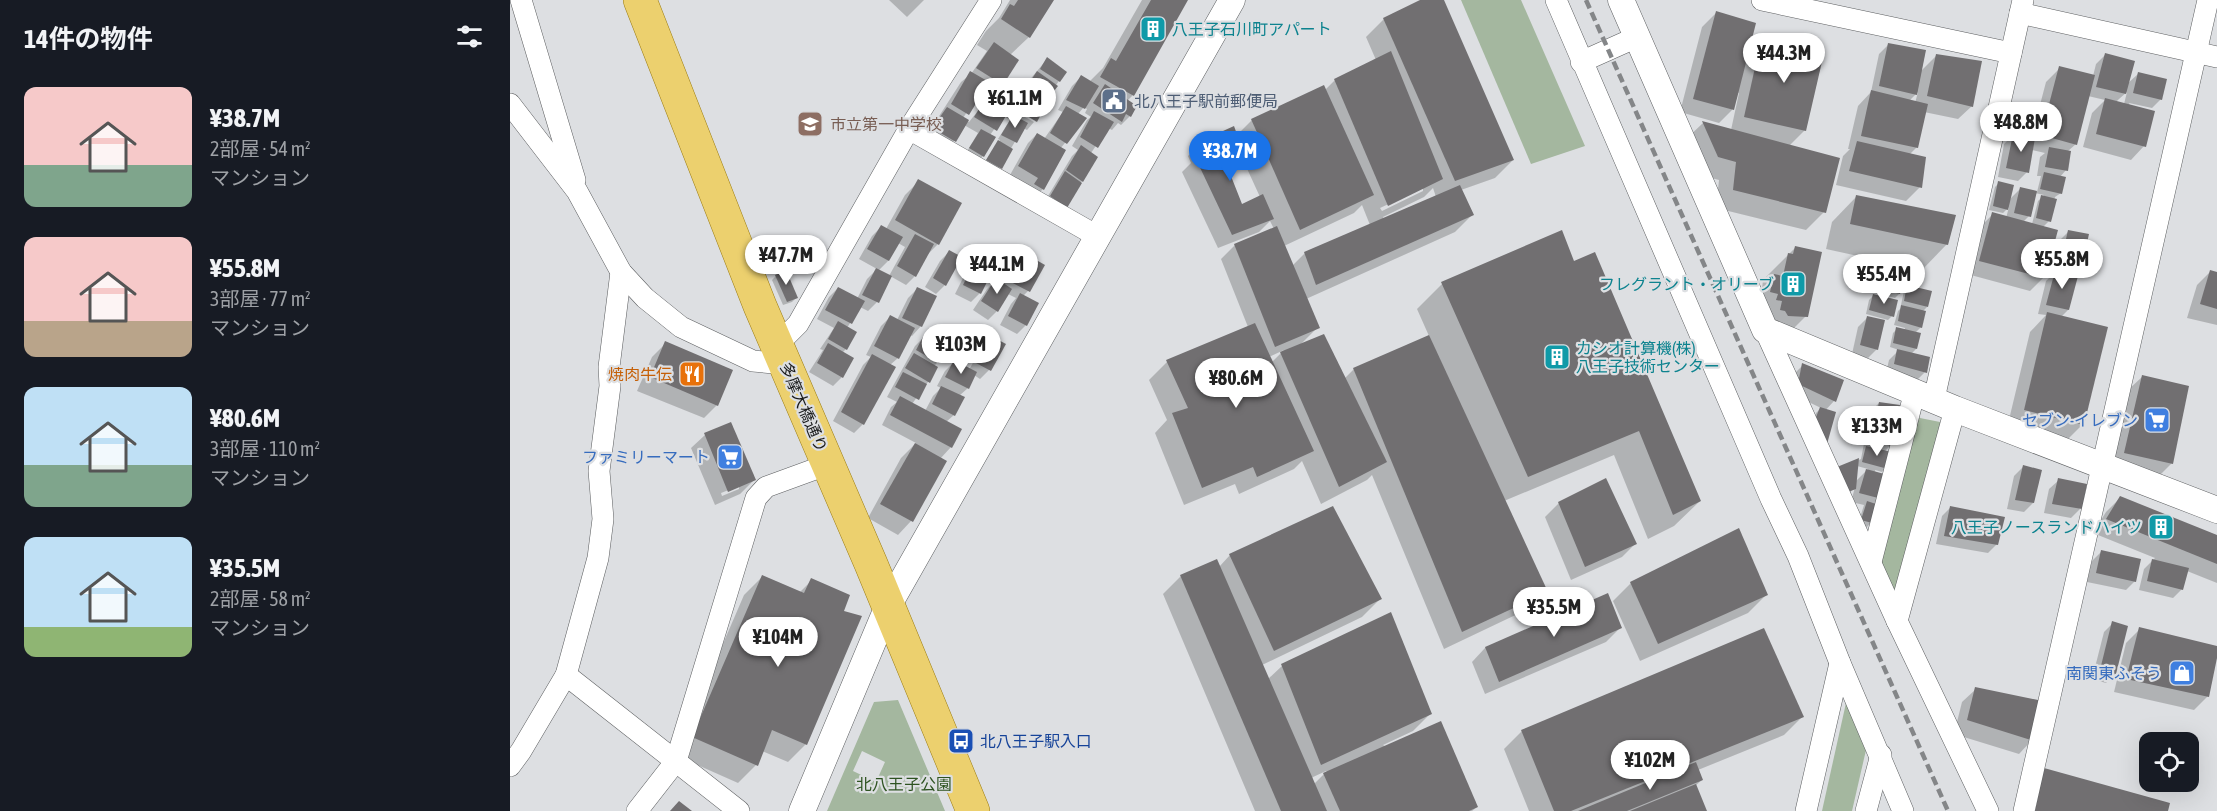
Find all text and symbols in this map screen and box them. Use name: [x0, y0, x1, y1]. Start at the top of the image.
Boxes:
building icon: 八王子石川町アパート: [1138, 14, 1168, 44]
icon: filters: [453, 20, 486, 53]
place label: 八王子石川町アパート: [1172, 20, 1332, 38]
text: 14件の物件: [24, 24, 152, 54]
pin: ¥44.3M: [1735, 33, 1833, 84]
text: ¥44.3M: [1757, 41, 1811, 64]
pin: ¥61.1M: [966, 78, 1064, 129]
text: ¥61.1M: [988, 86, 1042, 109]
public building icon: 北八王子駅前郵便局: [1099, 86, 1129, 116]
place label: 北八王子駅前郵便局: [1134, 92, 1278, 110]
pin: ¥48.8M: [1972, 102, 2070, 153]
text: ¥38.7M: [210, 103, 280, 133]
school or university icon: 市立第一中学校: [795, 109, 825, 139]
text: ¥48.8M: [1994, 110, 2048, 133]
icon: home: [72, 111, 144, 183]
place label: 市立第一中学校: [830, 115, 942, 133]
pin: ¥38.7M: [1181, 131, 1279, 182]
text: 2部屋 · 54 m²: [210, 137, 311, 160]
text: ¥38.7M: [1203, 139, 1257, 162]
text: マンション: [210, 166, 310, 189]
pin: ¥47.7M: [737, 235, 835, 286]
pin: ¥55.8M: [2013, 239, 2111, 290]
text: ¥47.7M: [759, 243, 813, 266]
pin: ¥44.1M: [948, 244, 1046, 295]
text: ¥55.8M: [2035, 247, 2089, 270]
text: ¥44.1M: [970, 252, 1024, 275]
text: ¥55.8M: [210, 253, 280, 283]
pin: ¥55.4M: [1835, 254, 1933, 305]
icon: home: [72, 261, 144, 333]
text: ¥55.4M: [1857, 262, 1911, 285]
building icon: フレグラント・オリーブ: [1778, 269, 1808, 299]
place label: フレグラント・オリーブ: [1599, 275, 1774, 293]
text: 3部屋 · 77 m²: [210, 287, 311, 310]
text: マンション: [210, 316, 310, 339]
pin: ¥103M: [919, 324, 1003, 375]
text: ¥103M: [936, 332, 986, 355]
place label: カシオ計算機(株) 八王子技術センター: [1576, 339, 1720, 375]
building icon: カシオ計算機(株) 八王子技術センター: [1542, 342, 1572, 372]
pin: ¥80.6M: [1187, 358, 1285, 409]
restaurant icon: 焼肉牛伝: [677, 359, 707, 389]
street label: 多摩大橋通り: [777, 359, 831, 455]
place label: 焼肉牛伝: [608, 365, 672, 383]
text: ¥80.6M: [1209, 366, 1263, 389]
text: ¥80.6M: [210, 403, 280, 433]
supermarket icon: セブン-イレブン: [2142, 405, 2172, 435]
pin: ¥133M: [1835, 406, 1919, 457]
icon: home: [72, 411, 144, 483]
place label: セブン-イレブン: [2022, 411, 2138, 429]
text: ¥133M: [1852, 414, 1902, 437]
text: 3部屋 · 110 m²: [210, 437, 320, 460]
supermarket icon: ファミリーマート: [715, 442, 745, 472]
place label: ファミリーマート: [582, 448, 710, 466]
text: マンション: [210, 466, 310, 489]
building icon: 八王子ノースランドハイツ: [2146, 512, 2176, 542]
place label: 八王子ノースランドハイツ: [1951, 518, 2142, 536]
text: ¥35.5M: [210, 553, 280, 583]
icon: home: [72, 561, 144, 633]
text: 2部屋 · 58 m²: [210, 587, 311, 610]
pin: ¥35.5M: [1505, 587, 1603, 638]
text: ¥35.5M: [1527, 595, 1581, 618]
text: マンション: [210, 616, 310, 639]
pin: ¥104M: [736, 617, 820, 668]
text: ¥104M: [753, 625, 803, 648]
shop icon: 南関東ふそう: [2167, 658, 2197, 688]
place label: 南関東ふそう: [2066, 664, 2162, 682]
bus stop icon: 北八王子駅入口: [946, 726, 976, 756]
place label: 北八王子駅入口: [980, 732, 1092, 750]
map controls: [2139, 732, 2199, 792]
button: locate: [2139, 732, 2199, 792]
pin: ¥102M: [1608, 740, 1692, 791]
text: ¥102M: [1625, 748, 1675, 771]
park label: 北八王子公園: [856, 775, 952, 793]

